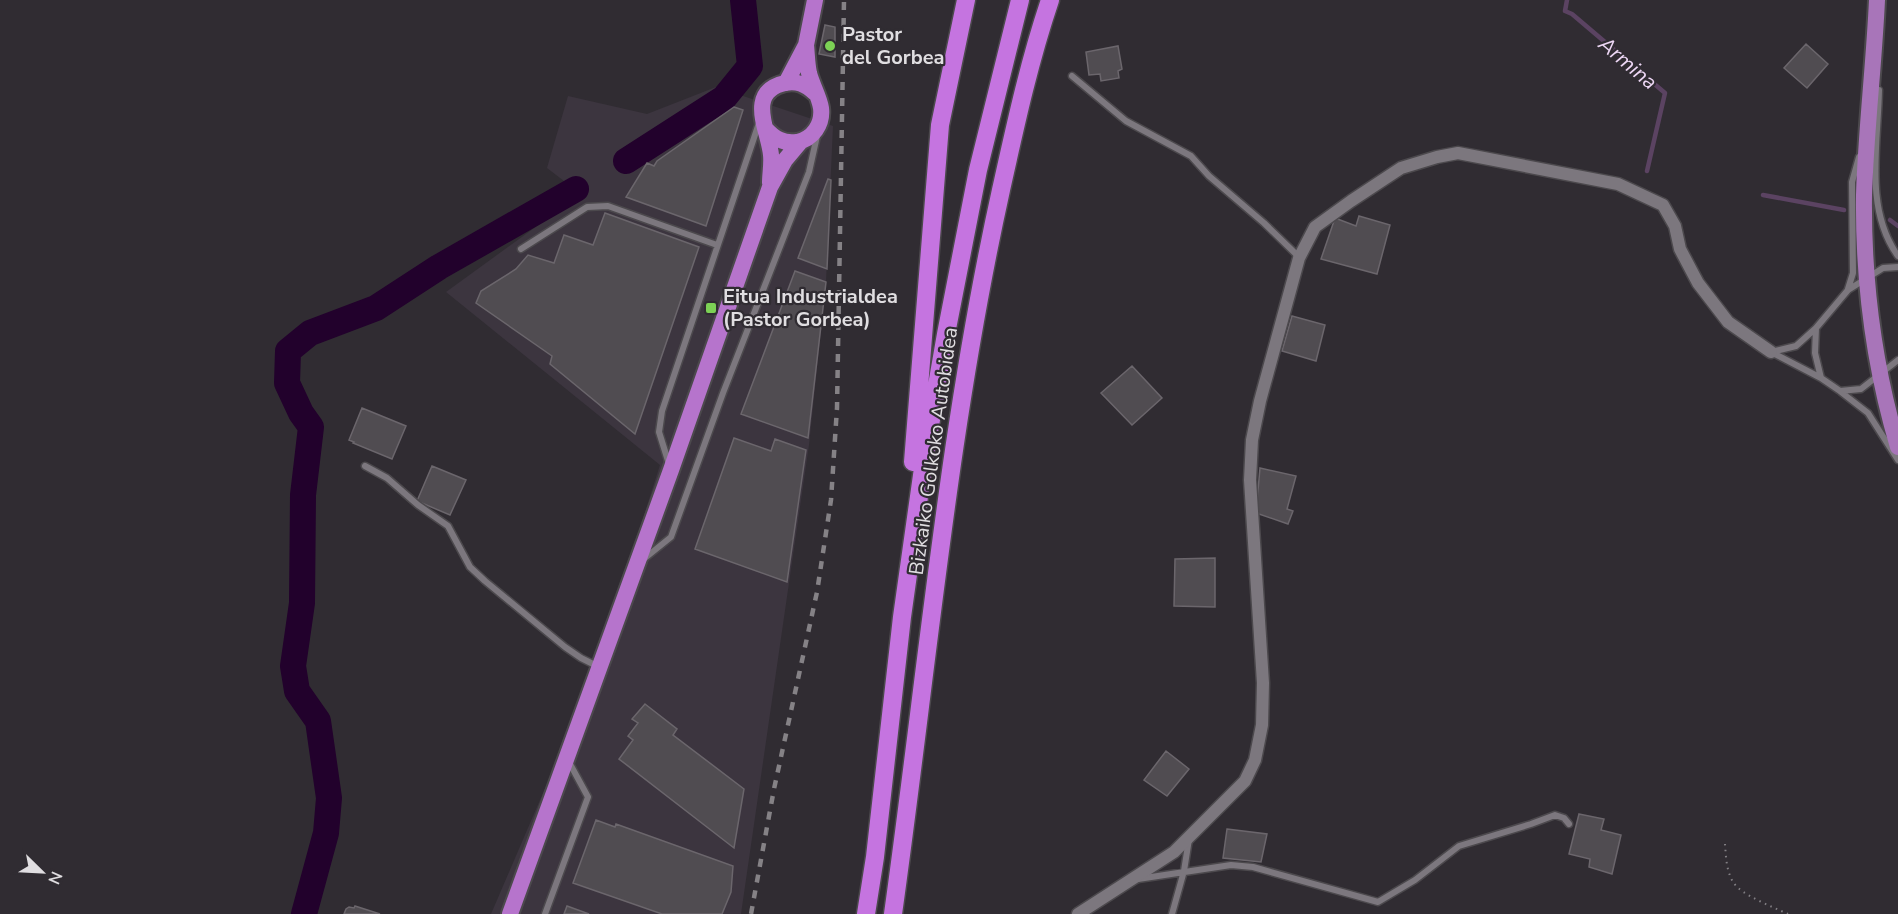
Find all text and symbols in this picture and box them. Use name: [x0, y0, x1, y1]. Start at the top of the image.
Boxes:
place label: Pastor del Gorbea: [842, 21, 944, 71]
water label: Armina: [1592, 30, 1663, 96]
marker: Pastor del Gorbea: [823, 39, 837, 53]
place label: Eitua Industrialdea (Pastor Gorbea): [723, 283, 898, 333]
marker: Eitua Industrialdea (Pastor Gorbea): [704, 301, 718, 315]
street label: Bizkaiko Golkoko Autobidea: [903, 325, 964, 577]
north arrow: [12, 842, 72, 902]
text: N: [42, 868, 67, 888]

